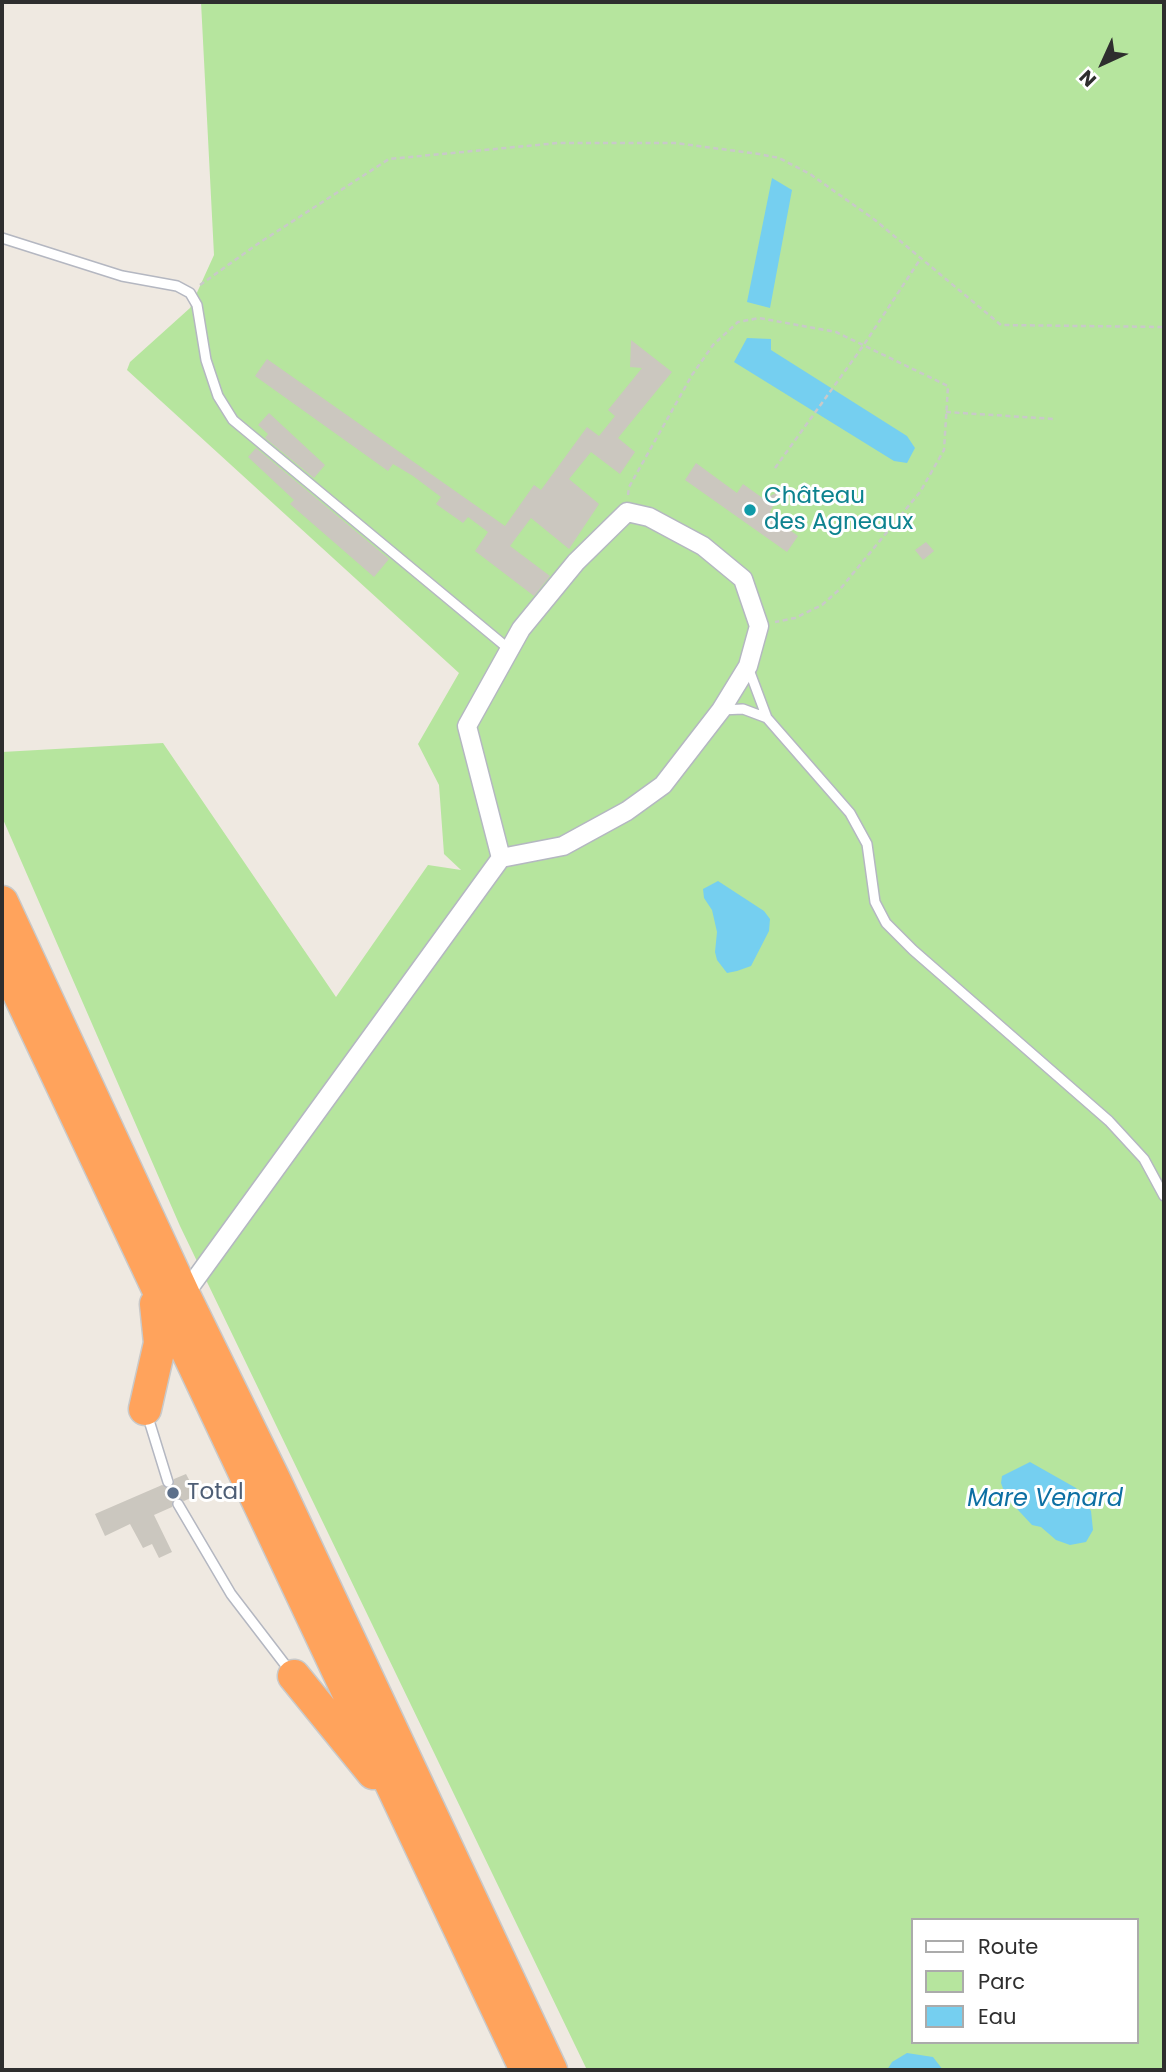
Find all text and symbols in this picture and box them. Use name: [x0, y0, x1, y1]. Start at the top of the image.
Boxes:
north arrow: [1068, 28, 1138, 98]
text: N: [1073, 64, 1102, 93]
place label: Château des Agneaux: [764, 483, 913, 537]
marker: Château des Agneaux: [742, 502, 758, 518]
place label: Total: [187, 1479, 244, 1507]
marker: Total: [165, 1485, 181, 1501]
water label: Mare Venard: [967, 1486, 1123, 1514]
legend: [911, 1918, 1138, 2044]
text: Route: [978, 1932, 1038, 1961]
text: Parc: [978, 1967, 1025, 1996]
text: Eau: [978, 2002, 1016, 2031]

